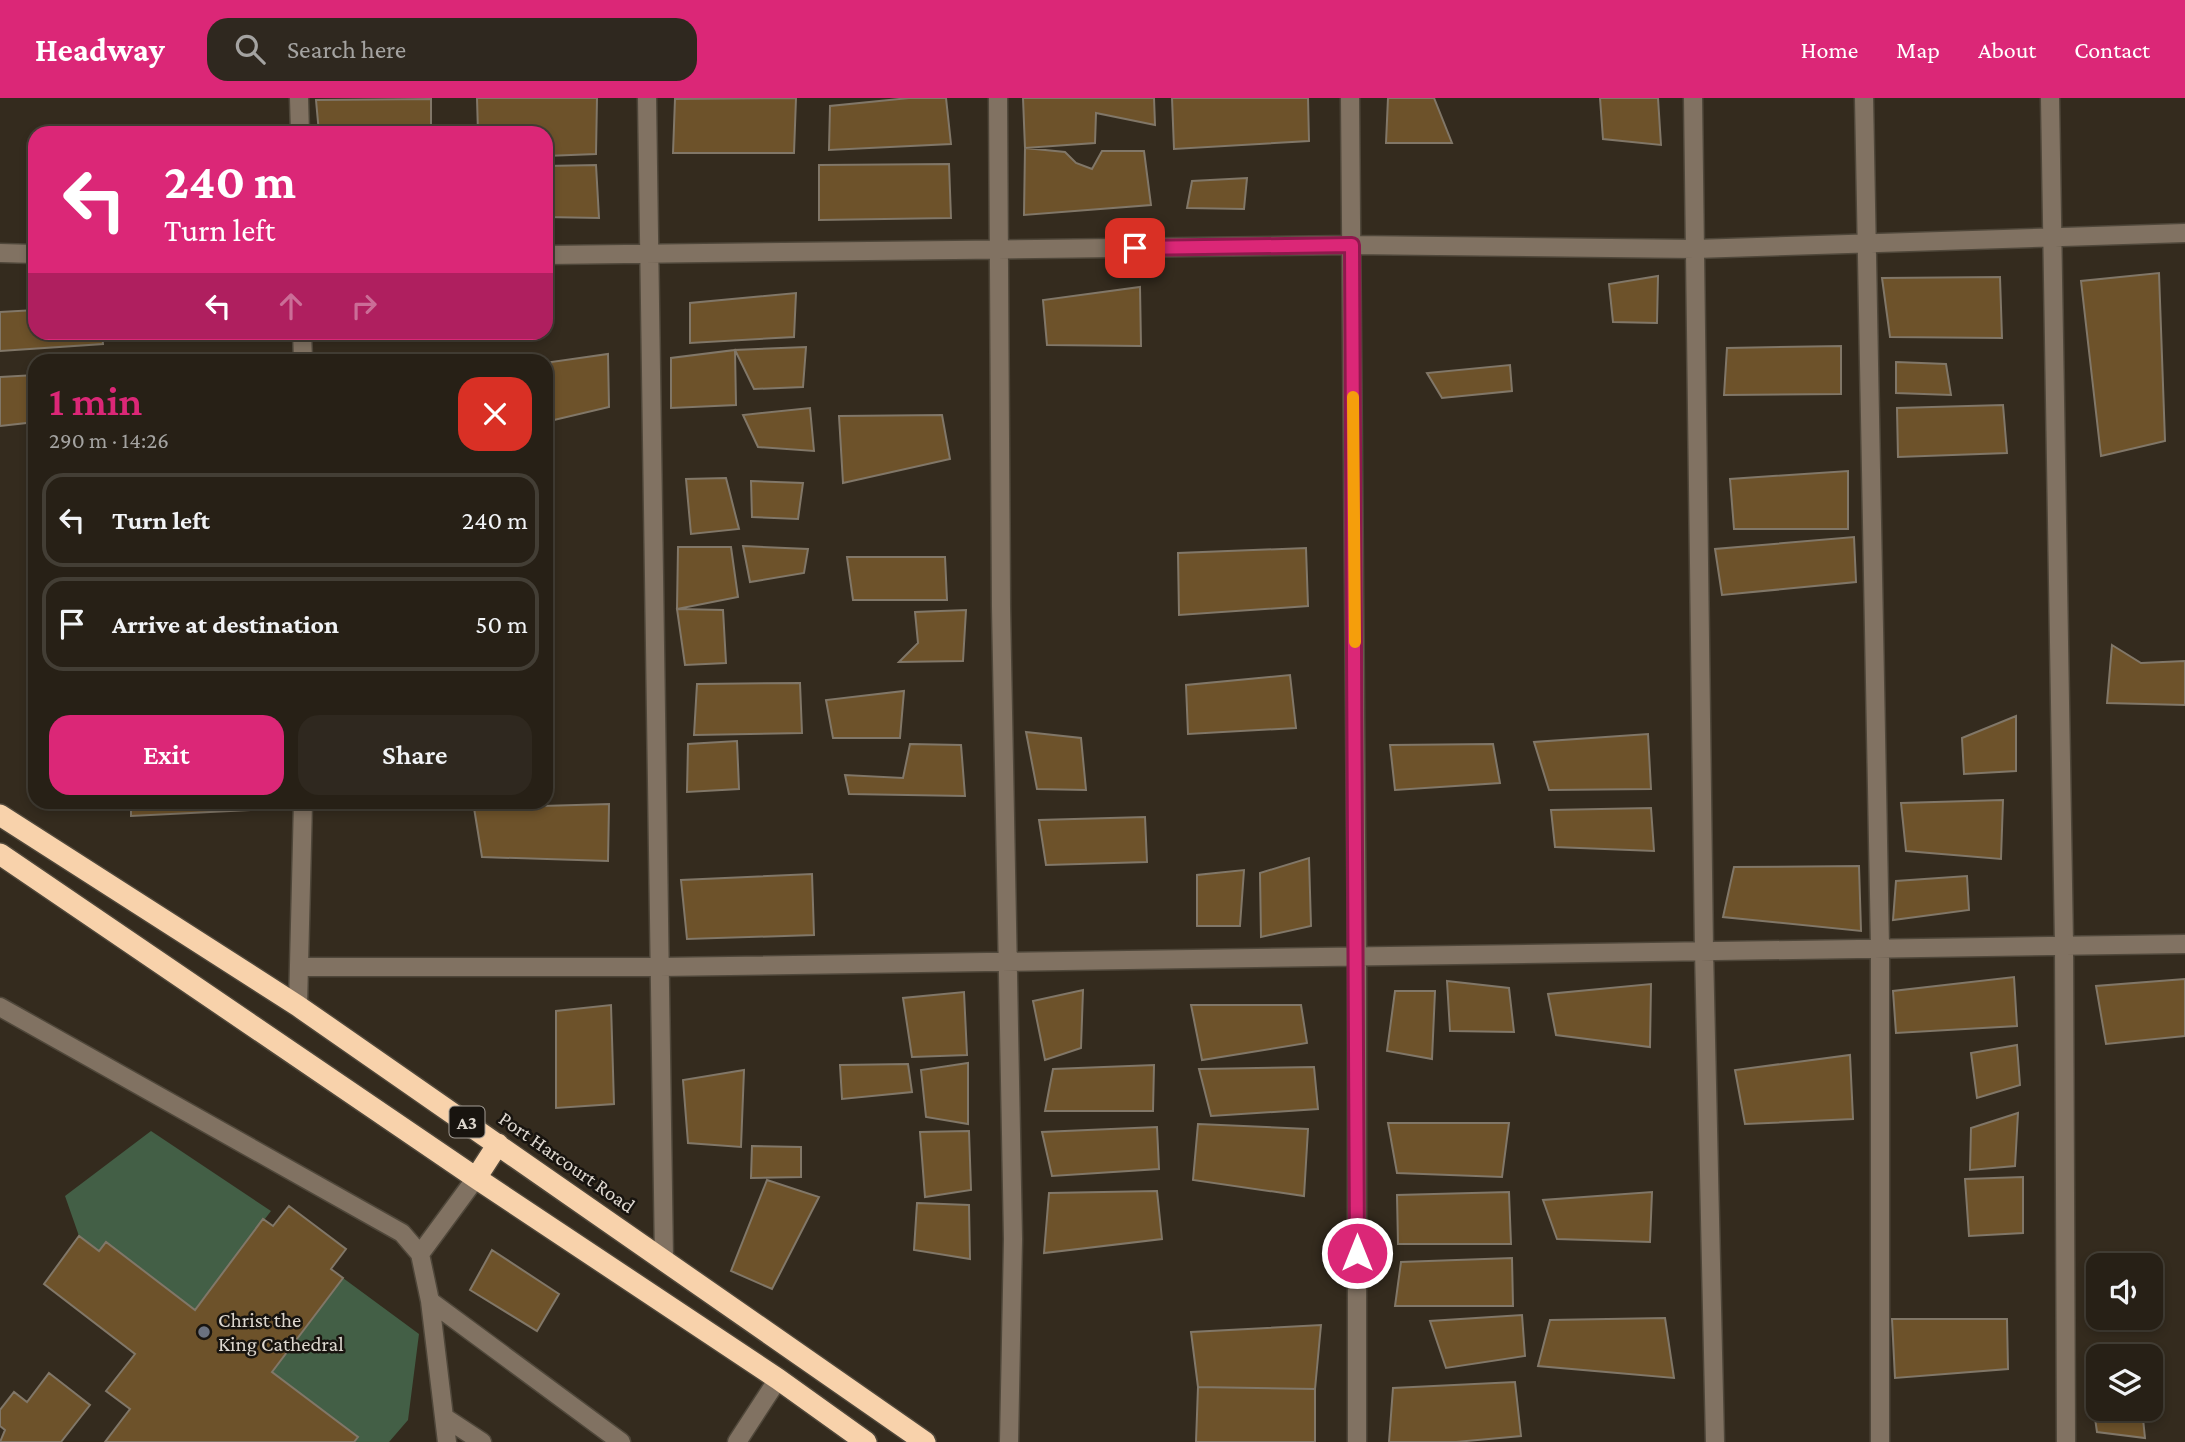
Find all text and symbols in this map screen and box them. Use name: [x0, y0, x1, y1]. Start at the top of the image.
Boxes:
search box: [207, 18, 697, 81]
icon: search: [231, 30, 269, 68]
text: Headway: [35, 31, 165, 68]
text: Search here: [287, 35, 406, 64]
text: Home: [1801, 36, 1858, 63]
text: Map: [1896, 36, 1940, 63]
text: About: [1978, 36, 2036, 63]
text: Contact: [2074, 36, 2150, 63]
icon: left: [49, 154, 140, 245]
text: 240 m: [164, 154, 296, 209]
text: Turn left: [164, 212, 275, 248]
pin: [1105, 218, 1165, 278]
icon: arrive: [1116, 229, 1154, 267]
icon: left: [199, 287, 237, 325]
icon: ahead: [272, 287, 310, 325]
icon: right: [345, 287, 383, 325]
text: 1 min: [49, 377, 142, 424]
button: close: [458, 377, 532, 451]
text: 290 m · 14:26: [49, 427, 169, 453]
icon: left: [53, 501, 91, 539]
text: Turn left: [112, 506, 210, 535]
text: 240 m: [462, 506, 528, 535]
icon: arrive: [53, 605, 91, 643]
text: Arrive at destination: [112, 610, 339, 639]
text: 50 m: [475, 610, 528, 639]
button: Exit: [49, 715, 284, 795]
button: Share: [298, 715, 532, 795]
road number: A3: [449, 1106, 484, 1138]
street label: Port Harcourt Road: [494, 1106, 640, 1218]
position arrow: [1320, 1216, 1394, 1290]
map controls: [2086, 1253, 2163, 1421]
button: sound: [2086, 1253, 2163, 1330]
place label: Christ the King Cathedral: [218, 1308, 344, 1356]
marker: Christ the King Cathedral: [196, 1324, 212, 1340]
button: layers: [2086, 1344, 2163, 1421]

